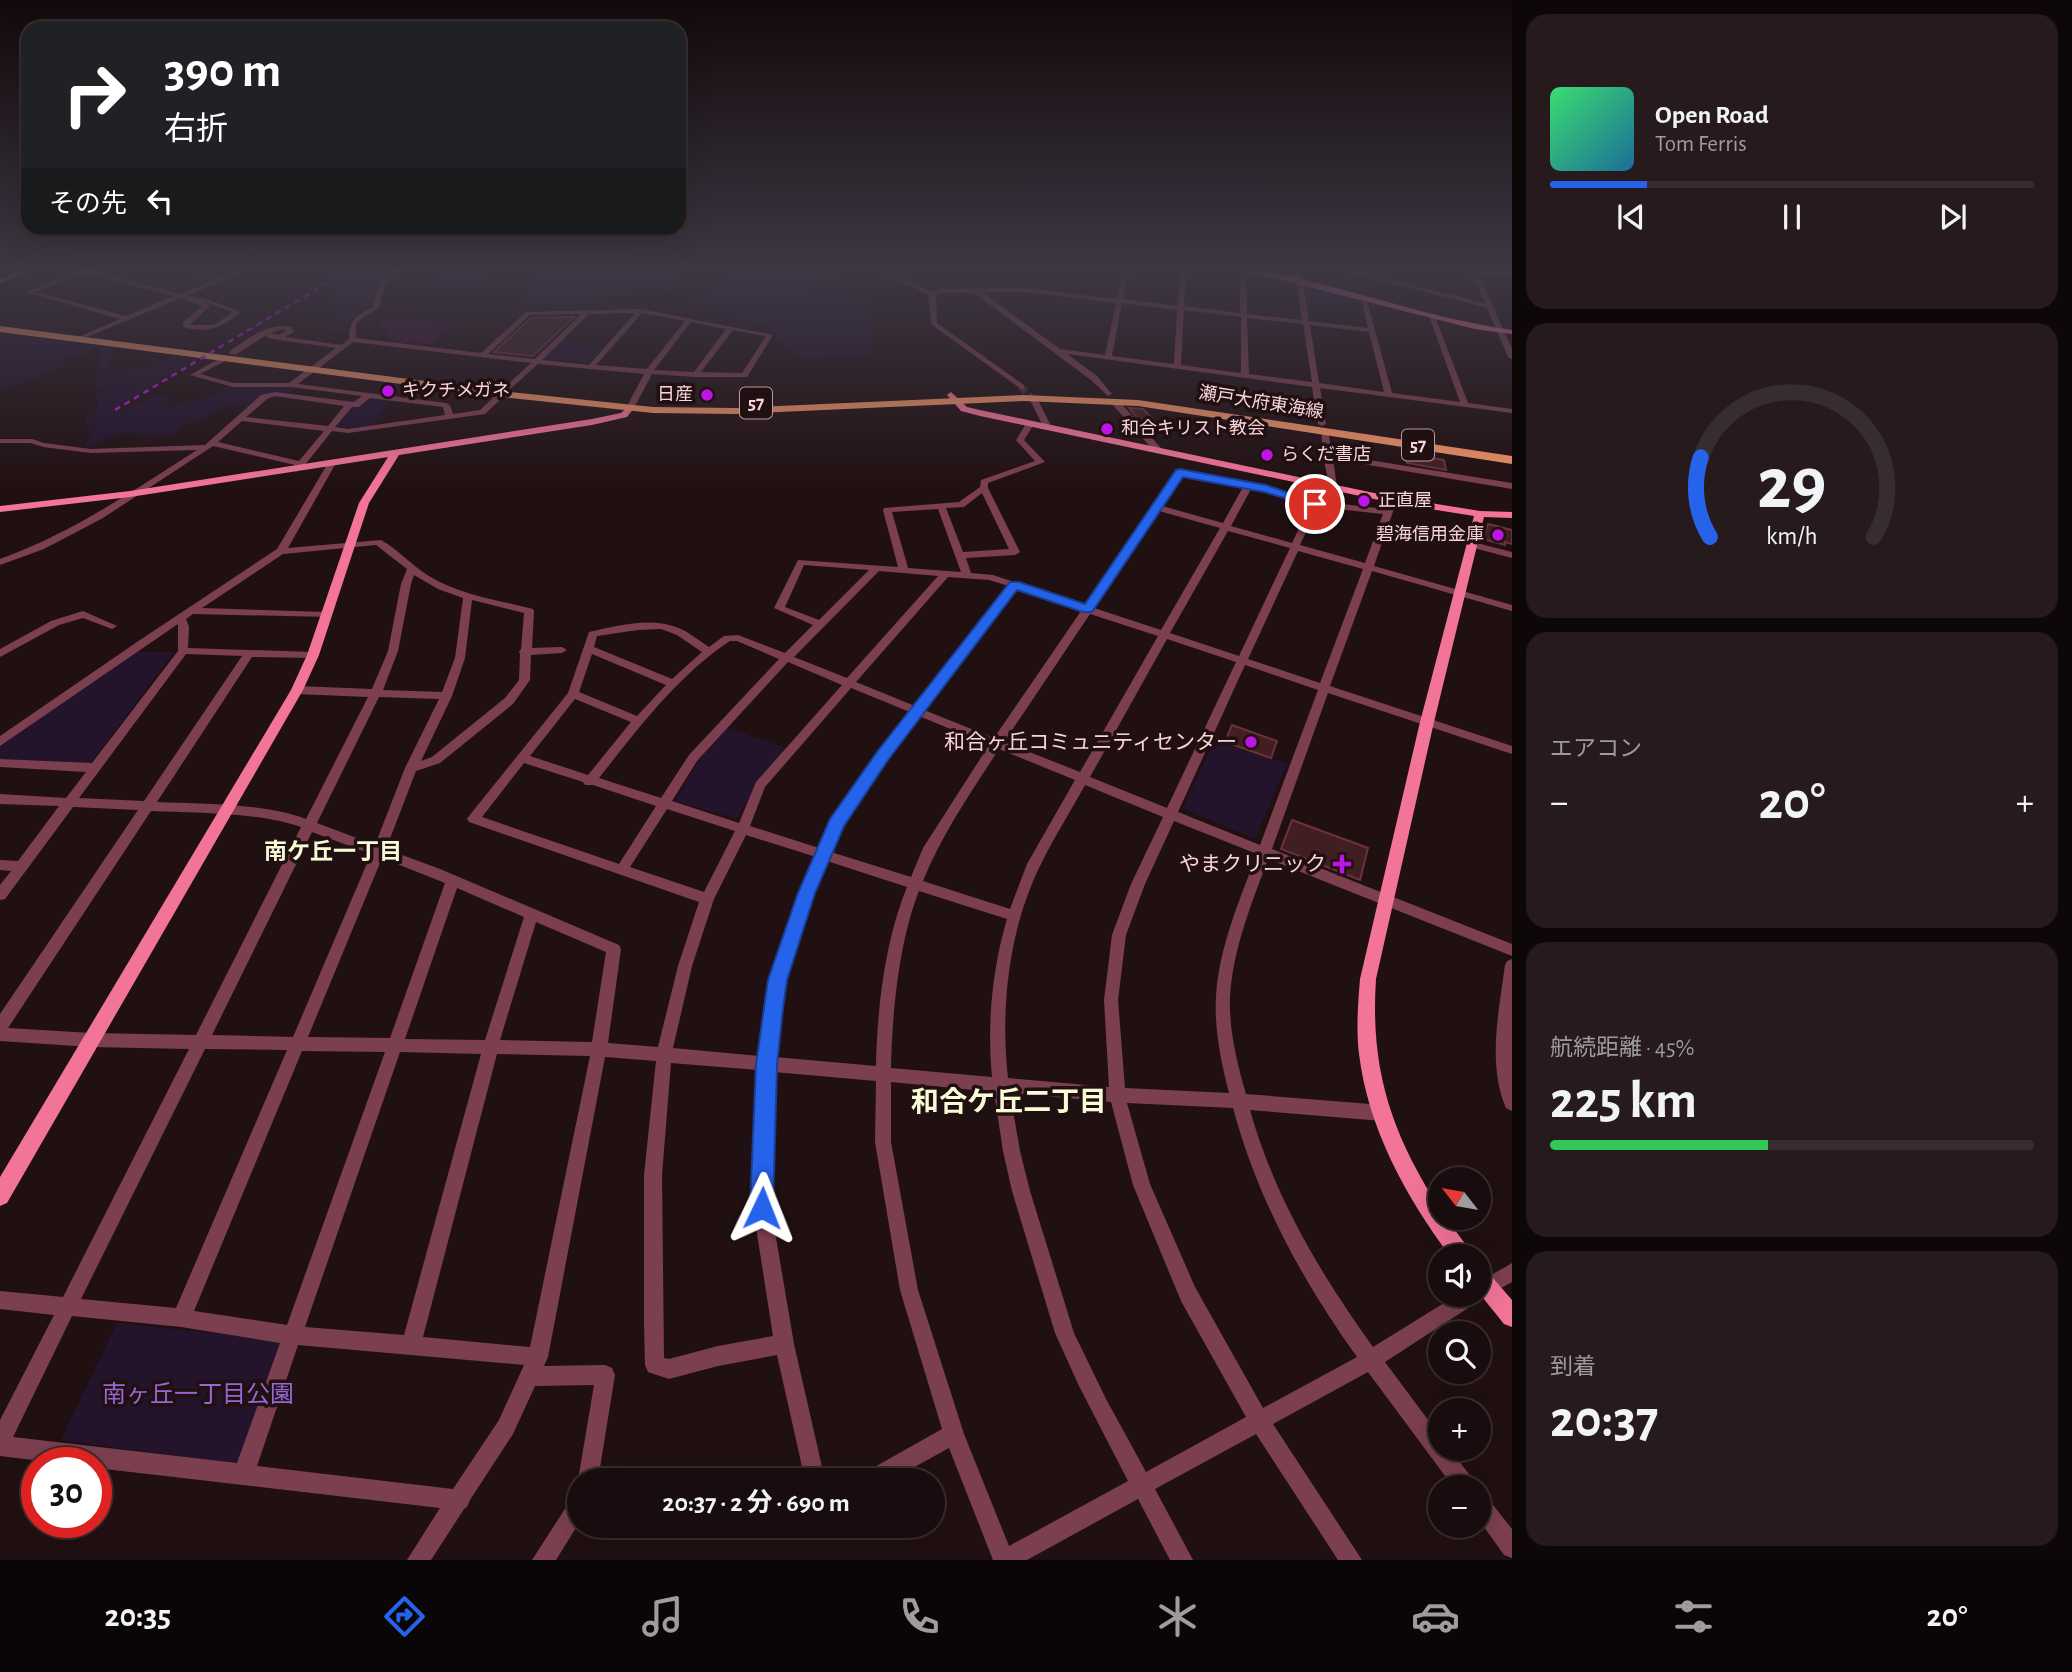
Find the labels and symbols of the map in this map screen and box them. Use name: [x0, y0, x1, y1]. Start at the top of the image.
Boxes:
place label: キクチメガネ: [402, 381, 510, 400]
street label: 瀬戸大府東海線: [1197, 382, 1325, 422]
marker: キクチメガネ: [380, 383, 396, 399]
place label: 日産: [657, 385, 693, 404]
marker: 日産: [699, 387, 715, 403]
road number: 57: [740, 388, 772, 418]
place label: 和合キリスト教会: [1121, 418, 1265, 438]
marker: 和合キリスト教会: [1099, 421, 1115, 437]
road number: 57: [1402, 430, 1434, 460]
place label: らくだ書店: [1281, 445, 1371, 464]
marker: らくだ書店: [1259, 447, 1275, 463]
pin: [1285, 474, 1345, 534]
place label: 正直屋: [1378, 490, 1432, 510]
marker: 正直屋: [1356, 493, 1372, 509]
place label: 碧海信用金庫: [1376, 524, 1484, 544]
marker: 碧海信用金庫: [1490, 527, 1506, 543]
place label: 和合ヶ丘コミュニティセンター: [944, 731, 1237, 753]
marker: 和合ヶ丘コミュニティセンター: [1243, 734, 1259, 750]
district label: 南ケ丘一丁目: [264, 839, 402, 864]
place label: やまクリニック: [1179, 853, 1326, 875]
marker: やまクリニック: [1332, 854, 1352, 874]
district label: 和合ケ丘二丁目: [911, 1087, 1107, 1117]
north arrow: [1428, 1167, 1491, 1230]
position arrow: [725, 1171, 799, 1245]
park label: 南ヶ丘一丁目公園: [102, 1381, 294, 1407]
speed limit sign: 30: [21, 1447, 112, 1538]

